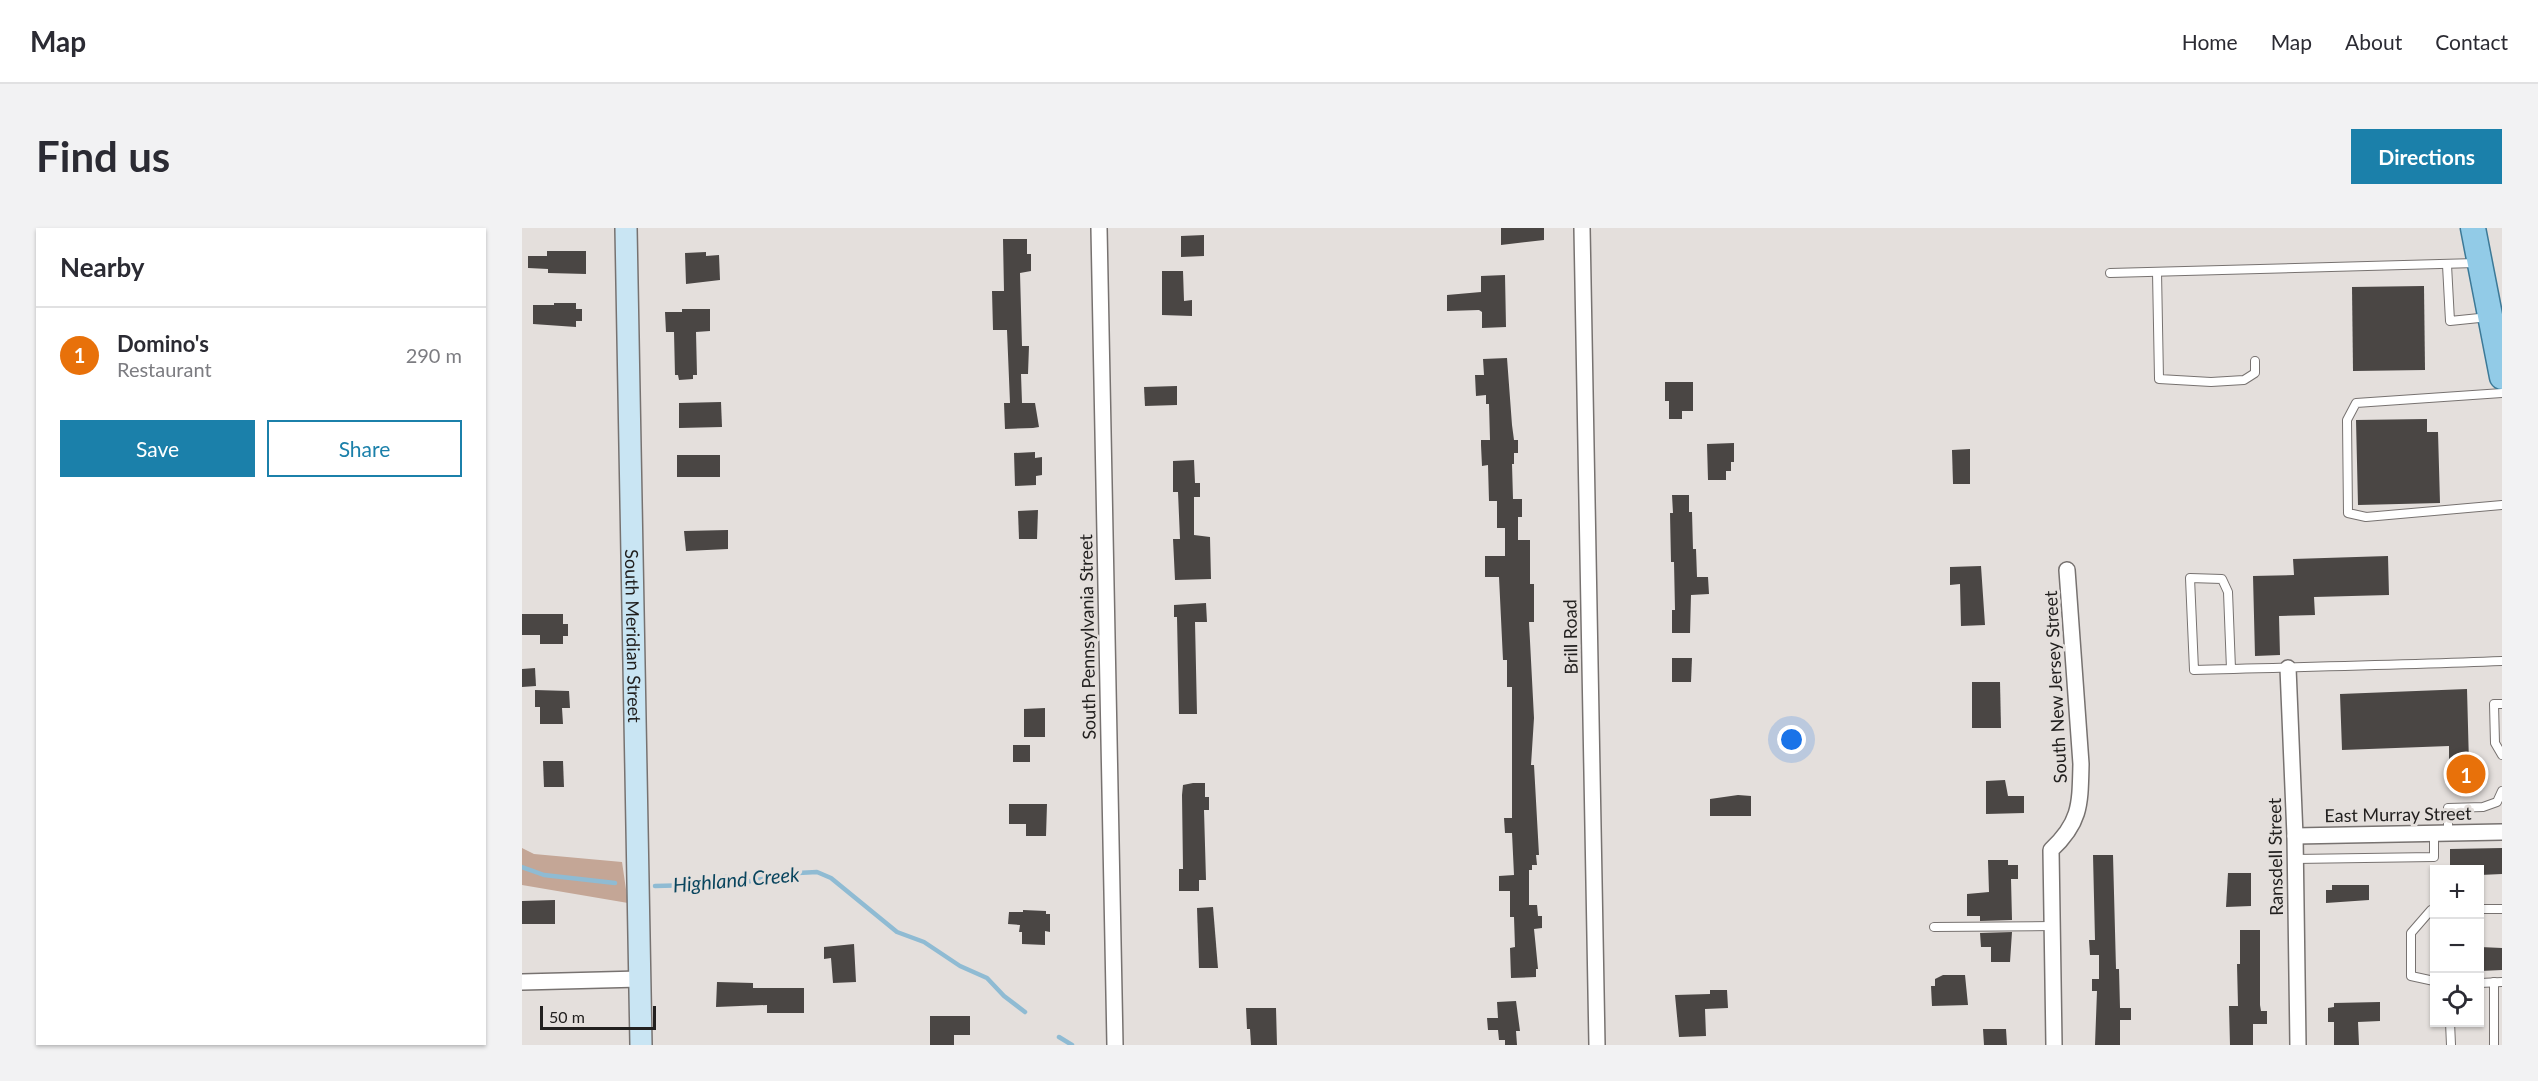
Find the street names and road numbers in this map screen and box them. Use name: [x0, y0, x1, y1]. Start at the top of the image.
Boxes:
street label: South Pennsylvania Street: [1074, 534, 1100, 740]
street label: South Meridian Street: [621, 549, 646, 723]
street label: South New Jersey Street: [2039, 590, 2071, 784]
street label: Brill Road: [1558, 599, 1582, 675]
street label: Ransdell Street: [2263, 797, 2287, 916]
street label: East Murray Street: [2324, 802, 2472, 826]

